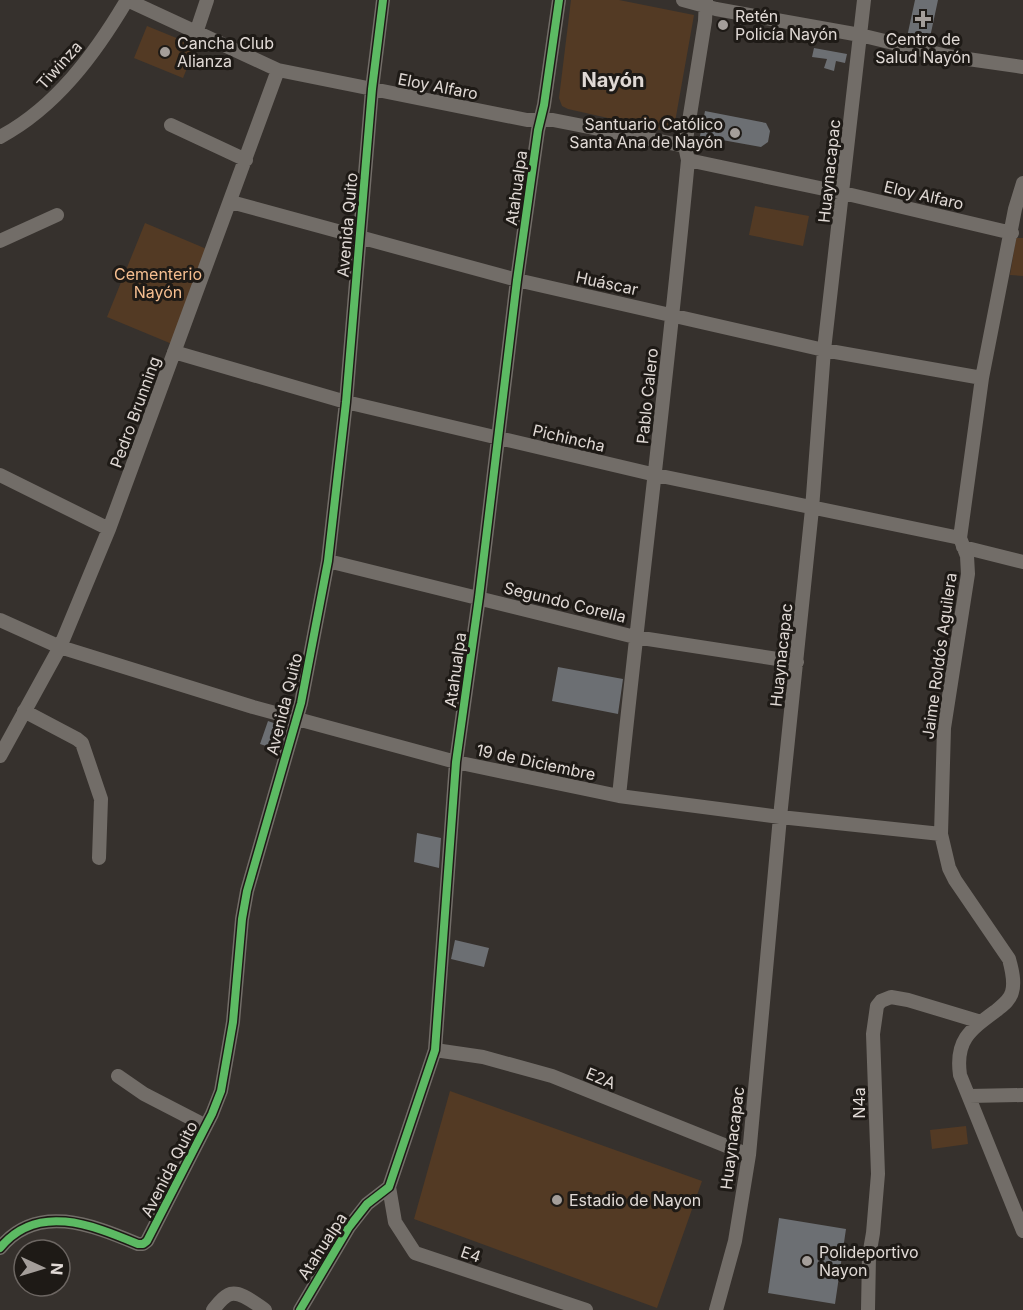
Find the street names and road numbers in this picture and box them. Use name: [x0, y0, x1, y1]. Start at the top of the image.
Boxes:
street label: Tiwinza: [32, 37, 86, 93]
street label: Eloy Alfaro: [396, 68, 480, 104]
street label: Huaynacapac: [814, 118, 844, 224]
street label: Atahualpa: [501, 149, 531, 227]
street label: Avenida Quito: [332, 172, 362, 278]
street label: Eloy Alfaro: [882, 176, 966, 214]
street label: Huáscar: [574, 267, 640, 299]
street label: Pablo Calero: [632, 347, 662, 445]
street label: Pedro Brunning: [106, 354, 164, 470]
street label: Pichincha: [531, 420, 607, 456]
street label: Jaime Roldós Aguilera: [917, 571, 961, 741]
street label: Segundo Corella: [502, 577, 628, 627]
street label: Huaynacapac: [766, 602, 796, 708]
street label: Atahualpa: [440, 631, 470, 709]
street label: Avenida Quito: [262, 651, 306, 757]
street label: 19 de Diciembre: [475, 740, 597, 784]
street label: E2A: [583, 1063, 619, 1093]
street label: Huaynacapac: [716, 1085, 748, 1191]
street label: N4a: [849, 1087, 869, 1119]
street label: Avenida Quito: [136, 1118, 202, 1220]
street label: Atahualpa: [293, 1209, 351, 1283]
street label: E4: [458, 1241, 484, 1267]

